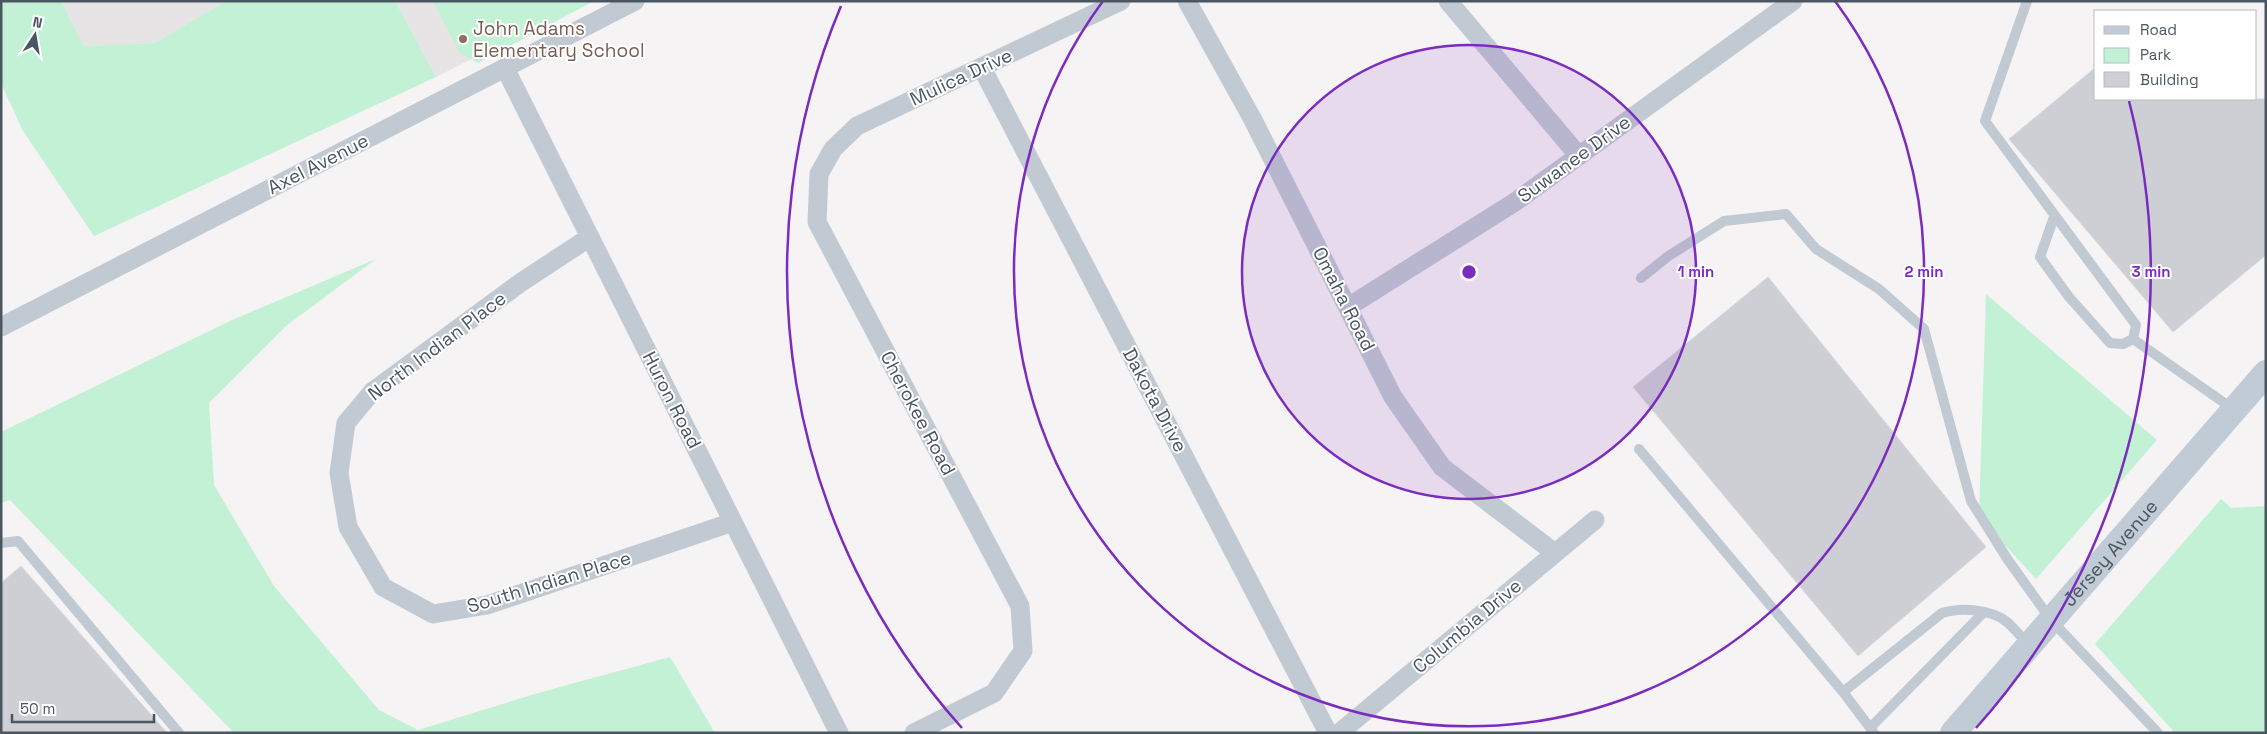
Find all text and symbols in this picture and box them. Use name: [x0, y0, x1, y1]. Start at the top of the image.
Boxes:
north arrow: [10, 10, 60, 60]
legend: [2094, 10, 2257, 100]
text: N: [31, 13, 44, 32]
place label: John Adams Elementary School: [473, 16, 645, 63]
text: Road: [2140, 20, 2177, 39]
marker: John Adams Elementary School: [457, 33, 469, 45]
street label: Mulica Drive: [906, 42, 1016, 112]
text: Park: [2140, 45, 2171, 64]
text: Building: [2140, 70, 2199, 89]
street label: Suwanee Drive: [1513, 110, 1635, 208]
street label: Axel Avenue: [263, 128, 373, 200]
street label: Omaha Road: [1307, 243, 1381, 355]
text: 1 min: [1678, 262, 1714, 281]
text: 2 min: [1905, 262, 1943, 281]
text: 3 min: [2132, 262, 2170, 281]
centre of rings: [1460, 263, 1478, 281]
street label: North Indian Place: [363, 286, 511, 406]
street label: Dakota Drive: [1117, 344, 1193, 456]
street label: Cherokee Road: [875, 346, 961, 480]
street label: Huron Road: [637, 347, 707, 453]
street label: Jersey Avenue: [2057, 494, 2163, 611]
street label: South Indian Place: [464, 545, 634, 619]
street label: Columbia Drive: [1407, 573, 1527, 679]
scale bar: [12, 692, 155, 724]
text: 50 m: [20, 699, 55, 718]

